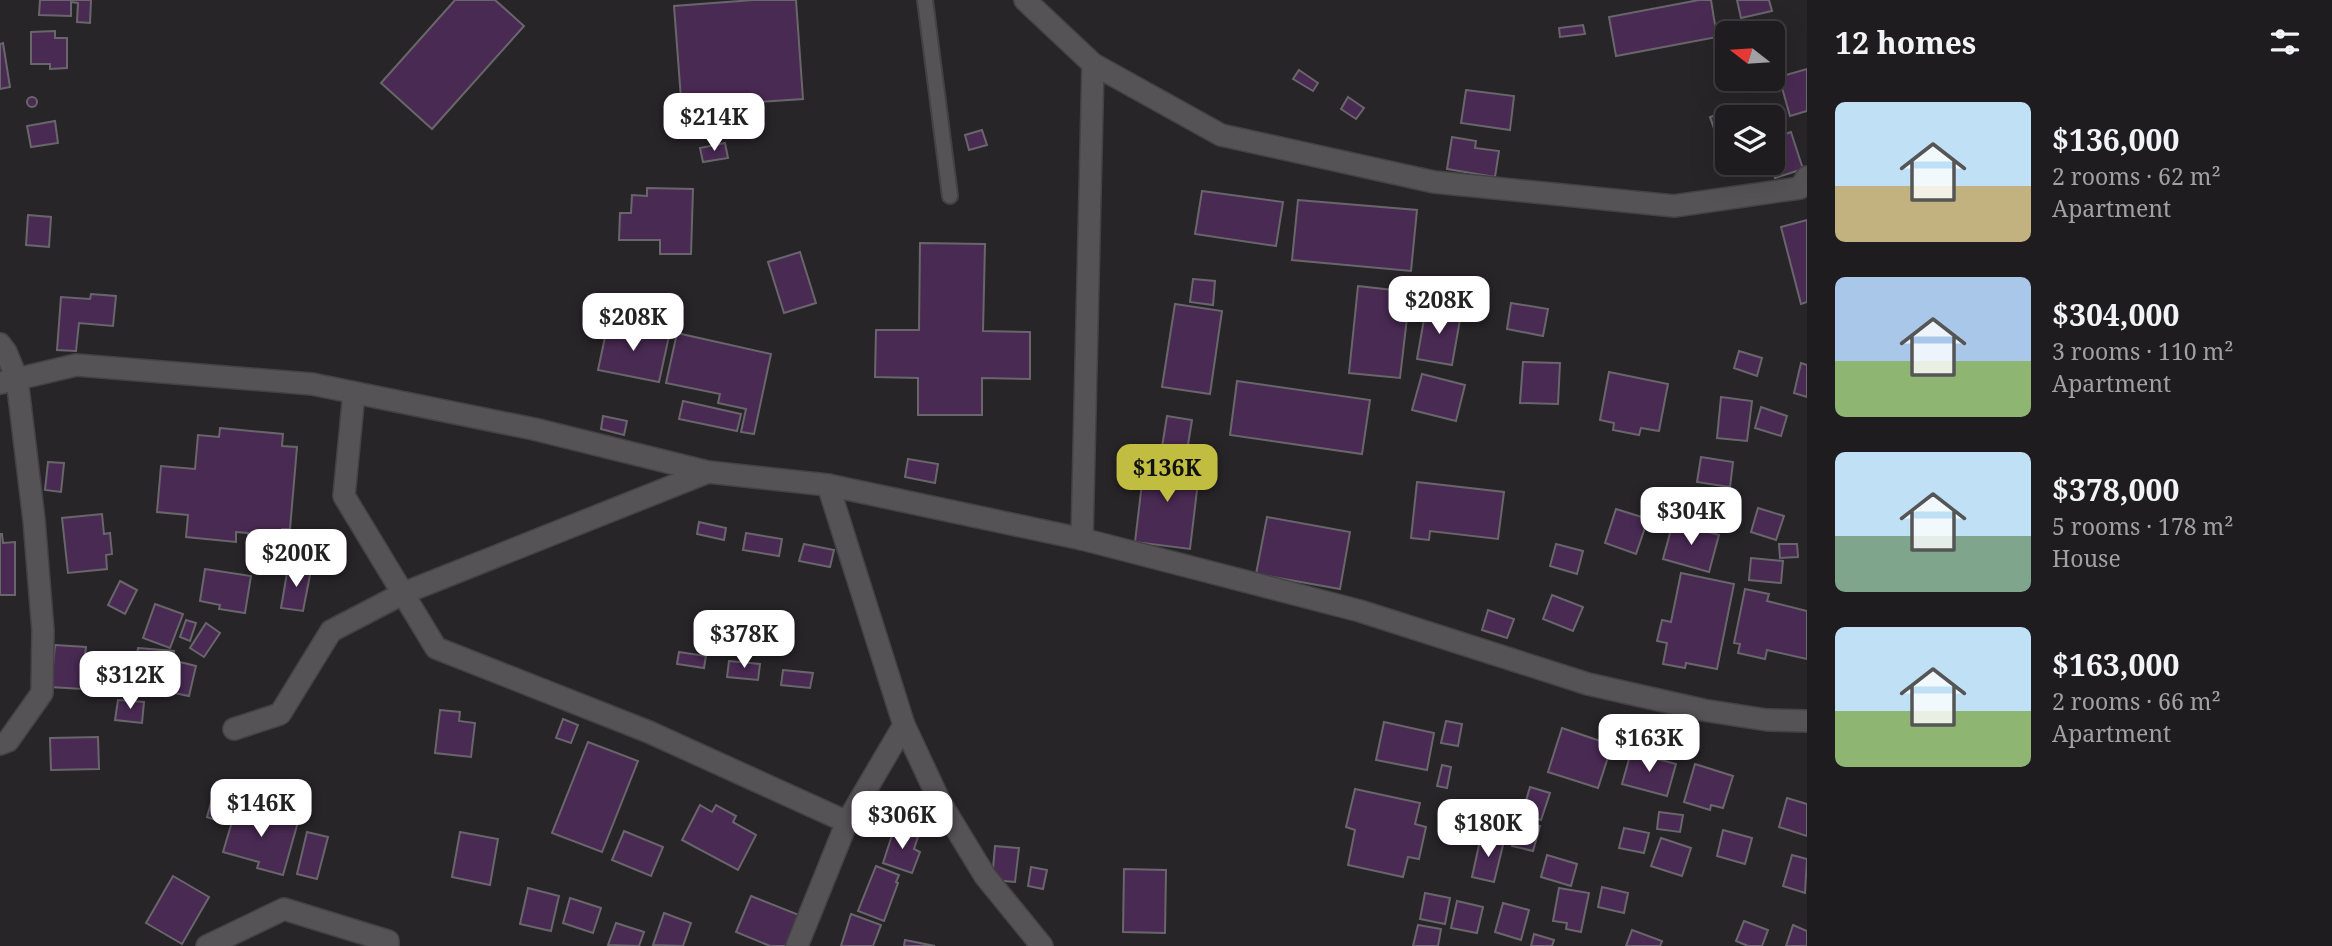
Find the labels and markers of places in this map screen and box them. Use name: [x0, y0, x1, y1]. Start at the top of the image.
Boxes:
pin: $214K: [665, 94, 763, 153]
pin: $208K: [1390, 276, 1488, 336]
pin: $208K: [584, 294, 682, 353]
pin: $136K: [1118, 444, 1216, 504]
pin: $304K: [1642, 488, 1740, 547]
pin: $200K: [247, 530, 345, 589]
pin: $378K: [695, 610, 793, 670]
pin: $312K: [81, 652, 179, 711]
pin: $163K: [1600, 714, 1698, 774]
pin: $146K: [212, 780, 310, 839]
pin: $306K: [853, 792, 951, 851]
pin: $180K: [1439, 800, 1537, 859]

